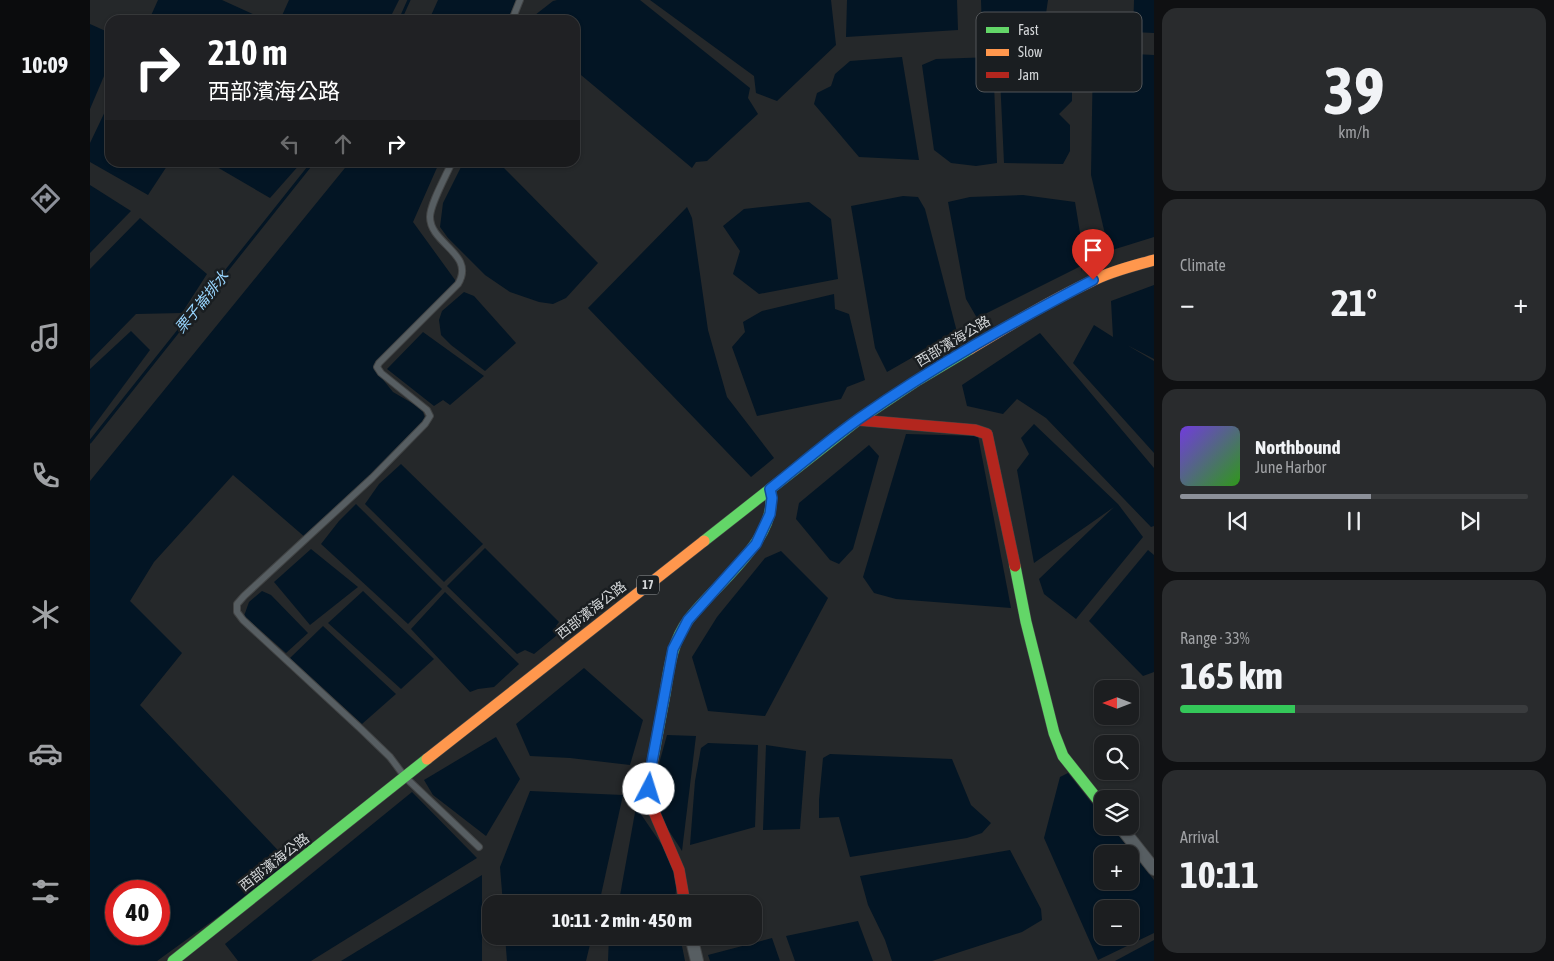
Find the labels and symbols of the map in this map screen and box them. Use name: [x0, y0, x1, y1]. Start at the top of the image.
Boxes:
legend: [976, 12, 1142, 92]
text: Fast: [1018, 22, 1039, 38]
text: Slow: [1018, 44, 1043, 60]
text: Jam: [1018, 67, 1039, 83]
pin: [1072, 229, 1114, 280]
water label: 栗子崙排水: [171, 266, 232, 336]
street label: 西部濱海公路: [913, 313, 993, 369]
road number: 17: [637, 576, 659, 594]
street label: 西部濱海公路: [553, 578, 629, 642]
north arrow: [1094, 680, 1139, 725]
position arrow: [622, 762, 674, 814]
street label: 西部濱海公路: [236, 830, 312, 894]
speed limit sign: 40: [105, 880, 170, 945]

